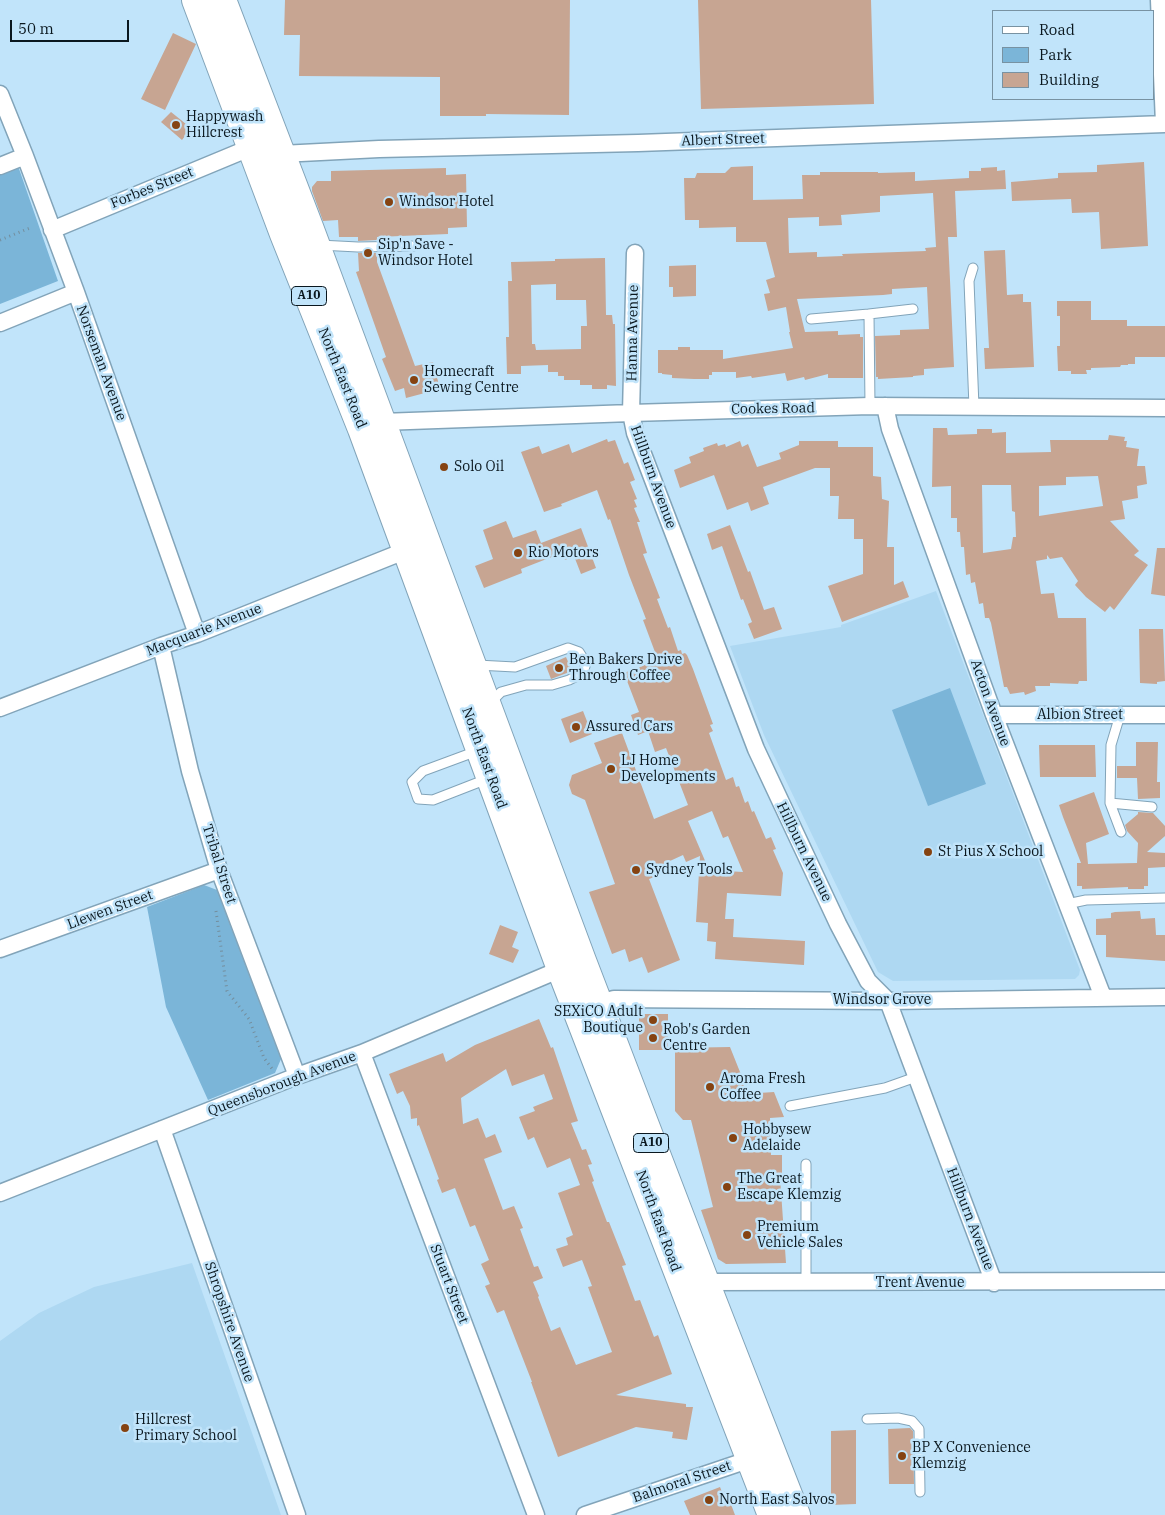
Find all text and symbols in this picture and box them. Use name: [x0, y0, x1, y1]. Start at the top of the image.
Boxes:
scale bar: [12, 10, 131, 42]
legend: [992, 10, 1155, 100]
text: 50 m: [18, 19, 54, 38]
text: Road: [1039, 20, 1075, 39]
text: Park: [1039, 45, 1072, 64]
text: Building: [1039, 70, 1099, 89]
place label: Happywash Hillcrest: [186, 109, 264, 142]
marker: Happywash Hillcrest: [170, 119, 182, 131]
street label: Albert Street: [681, 130, 765, 150]
street label: Forbes Street: [108, 164, 196, 212]
place label: Windsor Hotel: [399, 194, 494, 210]
marker: Windsor Hotel: [383, 196, 395, 208]
place label: Sip'n Save - Windsor Hotel: [378, 237, 473, 270]
marker: Sip'n Save - Windsor Hotel: [362, 247, 374, 259]
street label: Hanna Avenue: [624, 285, 642, 381]
road number: A10: [292, 286, 326, 306]
street label: Norseman Avenue: [72, 303, 130, 423]
street label: North East Road: [314, 325, 370, 431]
place label: Homecraft Sewing Centre: [424, 364, 519, 397]
marker: Homecraft Sewing Centre: [408, 374, 420, 386]
street label: Cookes Road: [731, 400, 815, 418]
street label: Hillburn Avenue: [627, 423, 679, 531]
place label: Solo Oil: [454, 459, 504, 475]
marker: Solo Oil: [438, 461, 450, 473]
place label: Rio Motors: [528, 545, 599, 561]
marker: Rio Motors: [512, 547, 524, 559]
street label: Macquarie Avenue: [144, 600, 264, 660]
place label: Ben Bakers Drive Through Coffee: [569, 652, 682, 684]
street label: Acton Avenue: [967, 657, 1013, 749]
marker: Ben Bakers Drive Through Coffee: [553, 662, 565, 674]
street label: North East Road: [458, 705, 510, 811]
street label: Albion Street: [1037, 707, 1123, 723]
place label: Assured Cars: [586, 719, 673, 735]
marker: Assured Cars: [570, 721, 582, 733]
place label: LJ Home Developments: [621, 753, 715, 786]
marker: LJ Home Developments: [605, 763, 617, 775]
street label: Hillburn Avenue: [773, 800, 835, 904]
street label: Tribal Street: [198, 822, 240, 906]
place label: St Pius X School: [938, 844, 1043, 860]
marker: St Pius X School: [922, 846, 934, 858]
place label: Sydney Tools: [646, 862, 733, 878]
marker: Sydney Tools: [630, 864, 642, 876]
street label: Llewen Street: [65, 887, 155, 933]
street label: Windsor Grove: [833, 992, 931, 1008]
place label: SEXiCO Adult Boutique: [554, 1004, 643, 1036]
marker: SEXiCO Adult Boutique: [647, 1014, 659, 1026]
place label: Rob's Garden Centre: [663, 1022, 751, 1054]
marker: Rob's Garden Centre: [647, 1032, 659, 1044]
street label: Queensborough Avenue: [205, 1048, 359, 1120]
place label: Aroma Fresh Coffee: [720, 1071, 806, 1104]
marker: Aroma Fresh Coffee: [704, 1081, 716, 1093]
place label: Hobbysew Adelaide: [743, 1122, 811, 1154]
marker: Hobbysew Adelaide: [727, 1132, 739, 1144]
road number: A10: [634, 1134, 668, 1152]
street label: Hillburn Avenue: [943, 1165, 997, 1273]
street label: North East Road: [632, 1168, 684, 1274]
place label: The Great Escape Klemzig: [737, 1171, 841, 1204]
marker: The Great Escape Klemzig: [721, 1181, 733, 1193]
place label: Premium Vehicle Sales: [757, 1219, 843, 1252]
marker: Premium Vehicle Sales: [741, 1229, 753, 1241]
street label: Stuart Street: [426, 1242, 472, 1326]
street label: Shropshire Avenue: [201, 1260, 257, 1384]
street label: Trent Avenue: [876, 1275, 964, 1291]
place label: Hillcrest Primary School: [135, 1412, 237, 1444]
marker: Hillcrest Primary School: [119, 1422, 131, 1434]
place label: BP X Convenience Klemzig: [912, 1440, 1031, 1472]
marker: BP X Convenience Klemzig: [896, 1450, 908, 1462]
street label: Balmoral Street: [631, 1457, 733, 1507]
place label: North East Salvos: [719, 1492, 835, 1508]
marker: North East Salvos: [703, 1494, 715, 1506]

